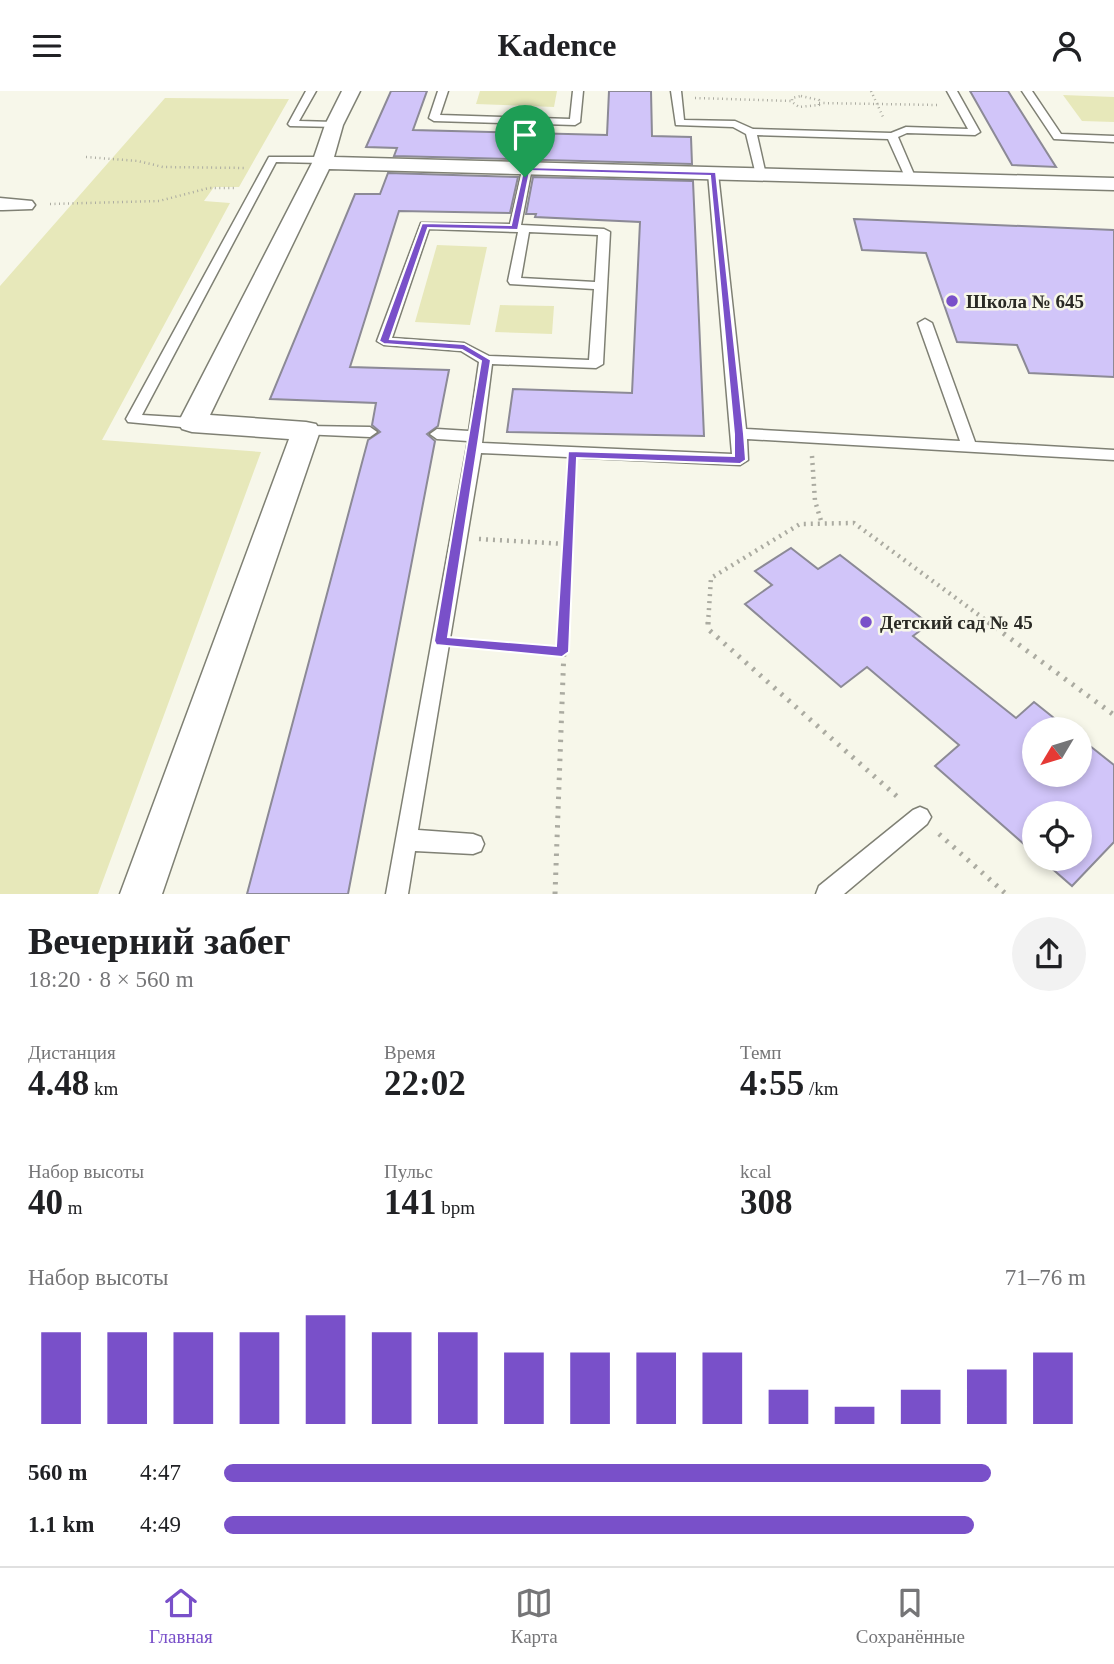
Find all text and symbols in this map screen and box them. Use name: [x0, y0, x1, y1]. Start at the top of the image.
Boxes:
icon: menu: [28, 27, 66, 65]
text: Kadence: [497, 27, 617, 63]
icon: person: [1048, 27, 1086, 65]
pin: [495, 105, 555, 177]
icon: arrive: [506, 116, 544, 154]
place label: Школа № 645: [966, 291, 1084, 312]
marker: Школа № 645: [944, 293, 960, 309]
place label: Детский сад № 45: [880, 612, 1033, 633]
marker: Детский сад № 45: [858, 614, 874, 630]
north arrow: [1022, 717, 1092, 787]
map controls: [1022, 717, 1092, 871]
button: locate: [1022, 801, 1092, 871]
button: share: [1012, 917, 1086, 991]
text: Вечерний забег: [28, 920, 291, 962]
text: 18:20 · 8 × 560 m: [28, 967, 194, 992]
text: Дистанция: [28, 1042, 116, 1063]
text: Время: [384, 1042, 435, 1063]
text: Темп: [740, 1042, 782, 1063]
text: 4.48: [28, 1064, 89, 1103]
text: 22:02: [384, 1064, 466, 1103]
text: 4:55: [740, 1064, 804, 1103]
text: km: [89, 1078, 118, 1099]
text: /km: [804, 1078, 838, 1099]
text: Набор высоты: [28, 1161, 144, 1182]
text: Пульс: [384, 1161, 433, 1182]
text: kcal: [740, 1161, 772, 1182]
text: 40: [28, 1183, 63, 1222]
text: 141: [384, 1183, 437, 1222]
text: 308: [740, 1183, 793, 1222]
text: m: [63, 1197, 83, 1218]
text: bpm: [437, 1197, 475, 1218]
text: Набор высоты: [28, 1265, 169, 1290]
text: 71–76 m: [1005, 1265, 1086, 1290]
text: 560 m: [28, 1460, 87, 1485]
text: 4:47: [140, 1460, 181, 1485]
text: 1.1 km: [28, 1512, 94, 1537]
text: 4:49: [140, 1512, 181, 1537]
tab: Главная: [149, 1584, 213, 1648]
tab: Карта: [511, 1584, 558, 1648]
tab: Сохранённые: [856, 1584, 965, 1648]

